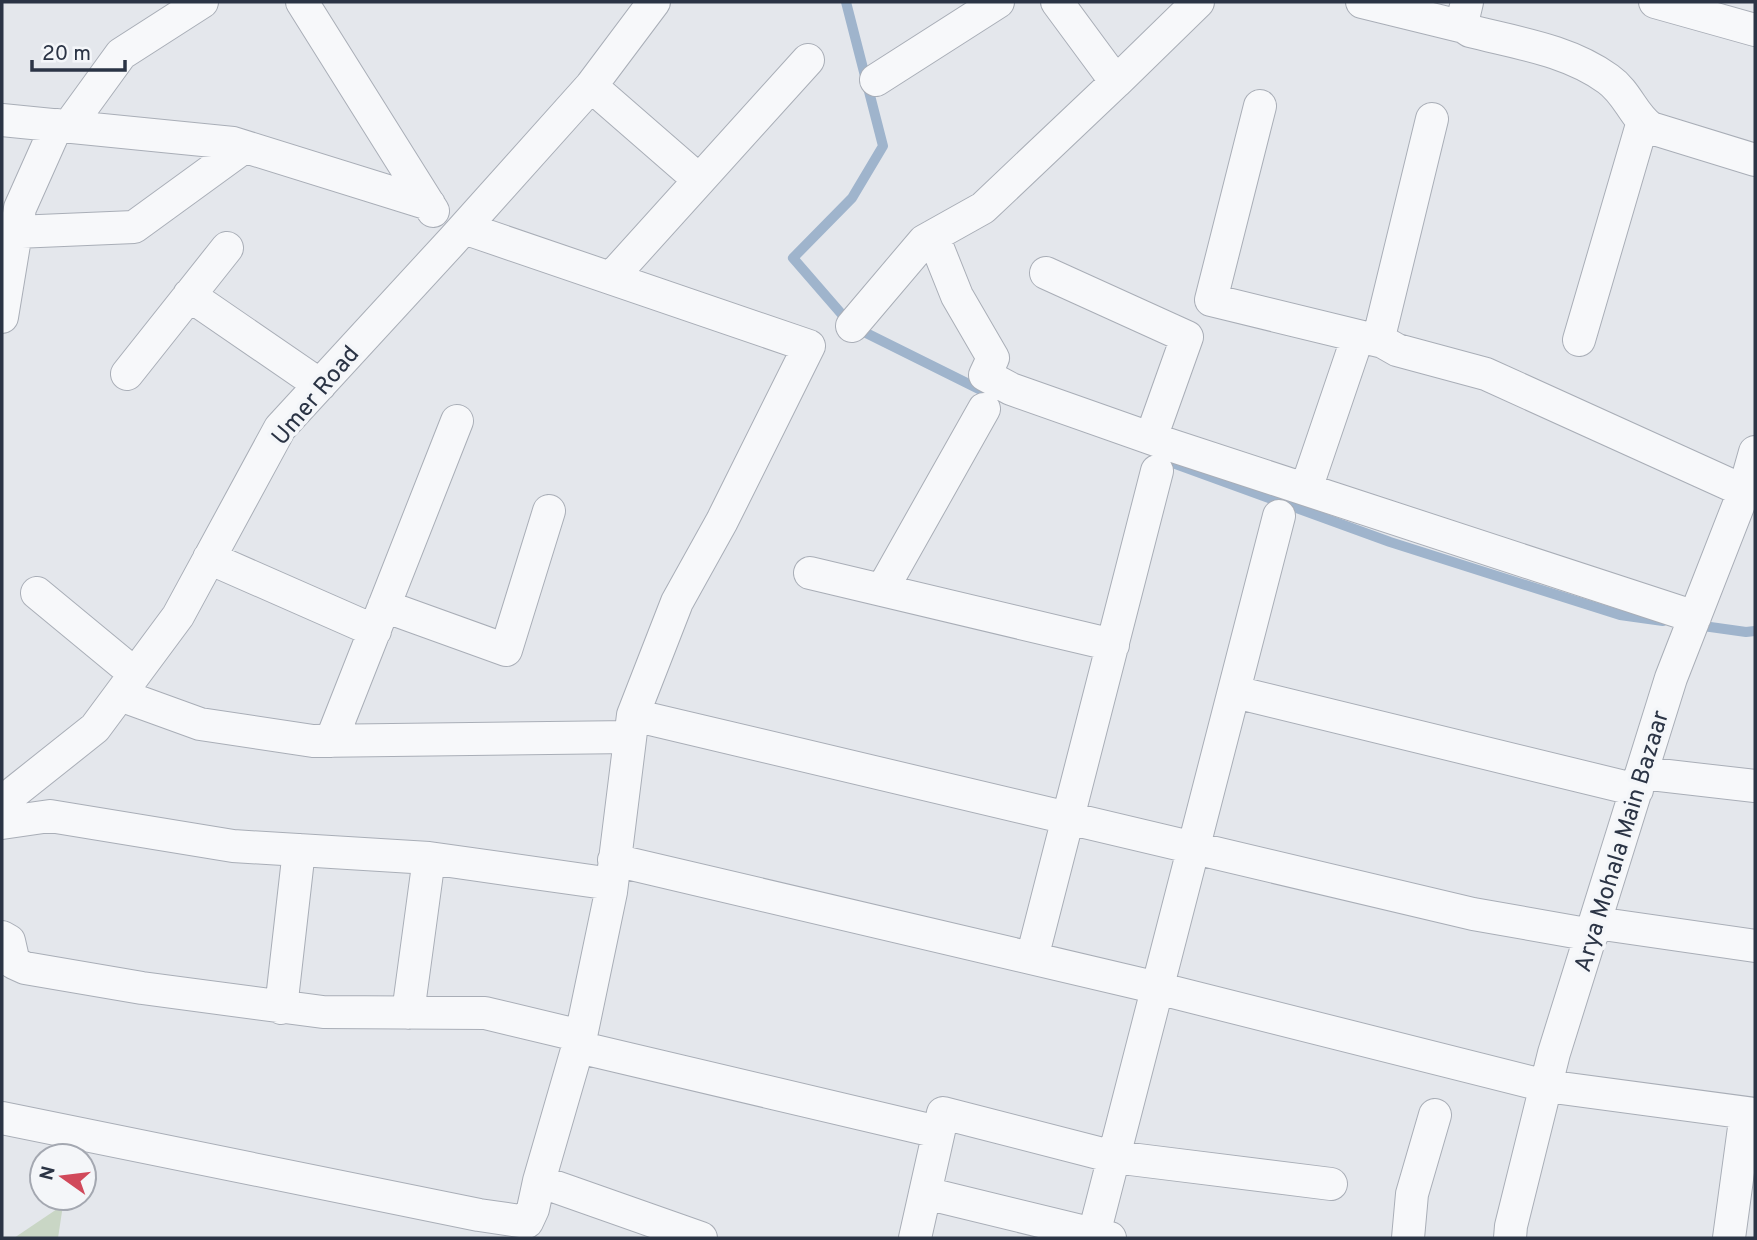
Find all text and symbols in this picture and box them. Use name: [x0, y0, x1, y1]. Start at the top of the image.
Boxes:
scale bar: [32, 28, 124, 72]
text: 20 m: [42, 41, 91, 68]
street label: Umer Road: [266, 340, 367, 452]
street label: Arya Mohala Main Bazaar: [1569, 707, 1677, 976]
north arrow: [28, 1142, 98, 1212]
text: N: [35, 1164, 62, 1183]

